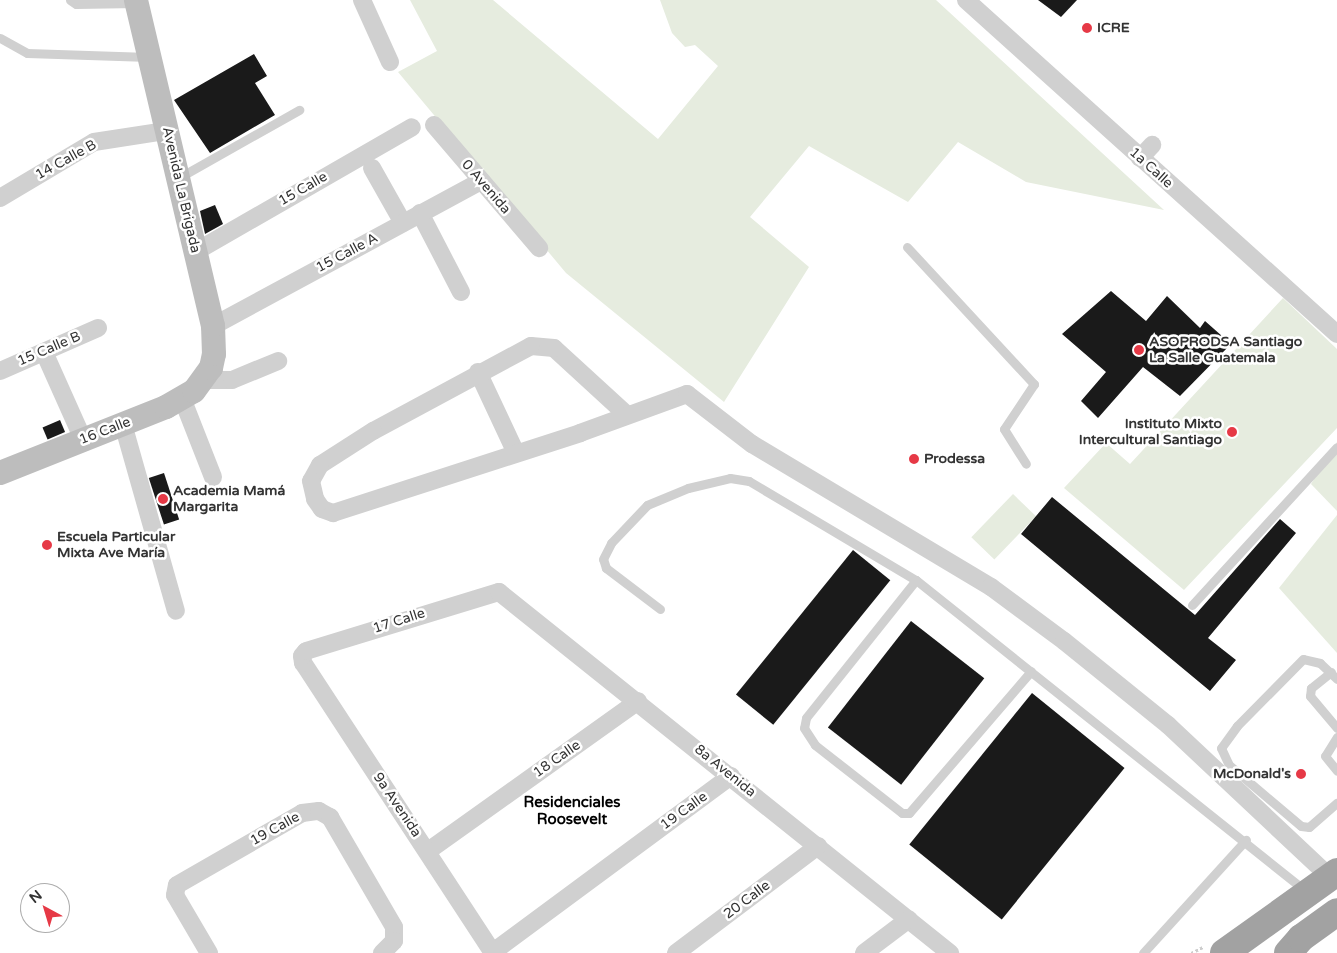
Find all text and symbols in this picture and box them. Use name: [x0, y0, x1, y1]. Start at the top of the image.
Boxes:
place label: ICRE: [1097, 20, 1130, 36]
marker: ICRE: [1081, 22, 1093, 34]
street label: Avenida La Brigada: [158, 125, 204, 255]
street label: 14 Calle B: [33, 136, 99, 184]
street label: 1a Calle: [1126, 144, 1176, 192]
street label: 0 Avenida: [458, 156, 514, 218]
street label: 15 Calle: [276, 168, 330, 210]
street label: 15 Calle A: [313, 230, 381, 276]
street label: 15 Calle B: [15, 328, 83, 370]
place label: ASOPRODSA Santiago La Salle Guatemala: [1149, 334, 1302, 367]
marker: ASOPRODSA Santiago La Salle Guatemala: [1133, 344, 1145, 356]
street label: 16 Calle: [77, 414, 133, 448]
place label: Instituto Mixto Intercultural Santiago: [1079, 416, 1222, 448]
marker: Instituto Mixto Intercultural Santiago: [1226, 426, 1238, 438]
place label: Prodessa: [924, 451, 985, 467]
marker: Prodessa: [908, 453, 920, 465]
place label: Academia Mamá Margarita: [173, 483, 285, 516]
marker: Academia Mamá Margarita: [157, 493, 169, 505]
place label: Escuela Particular Mixta Ave María: [57, 529, 175, 562]
marker: Escuela Particular Mixta Ave María: [41, 539, 53, 551]
street label: 17 Calle: [371, 605, 427, 637]
street label: 18 Calle: [530, 737, 584, 781]
street label: 8a Avenida: [691, 741, 759, 801]
place label: McDonald's: [1213, 766, 1291, 782]
marker: McDonald's: [1295, 768, 1307, 780]
street label: 9a Avenida: [369, 770, 425, 840]
street label: 19 Calle: [657, 788, 711, 834]
district label: Residenciales Roosevelt: [524, 793, 620, 828]
street label: 19 Calle: [247, 809, 303, 849]
street label: 20 Calle: [720, 877, 774, 923]
north arrow: [20, 883, 70, 933]
text: N: [26, 887, 46, 907]

